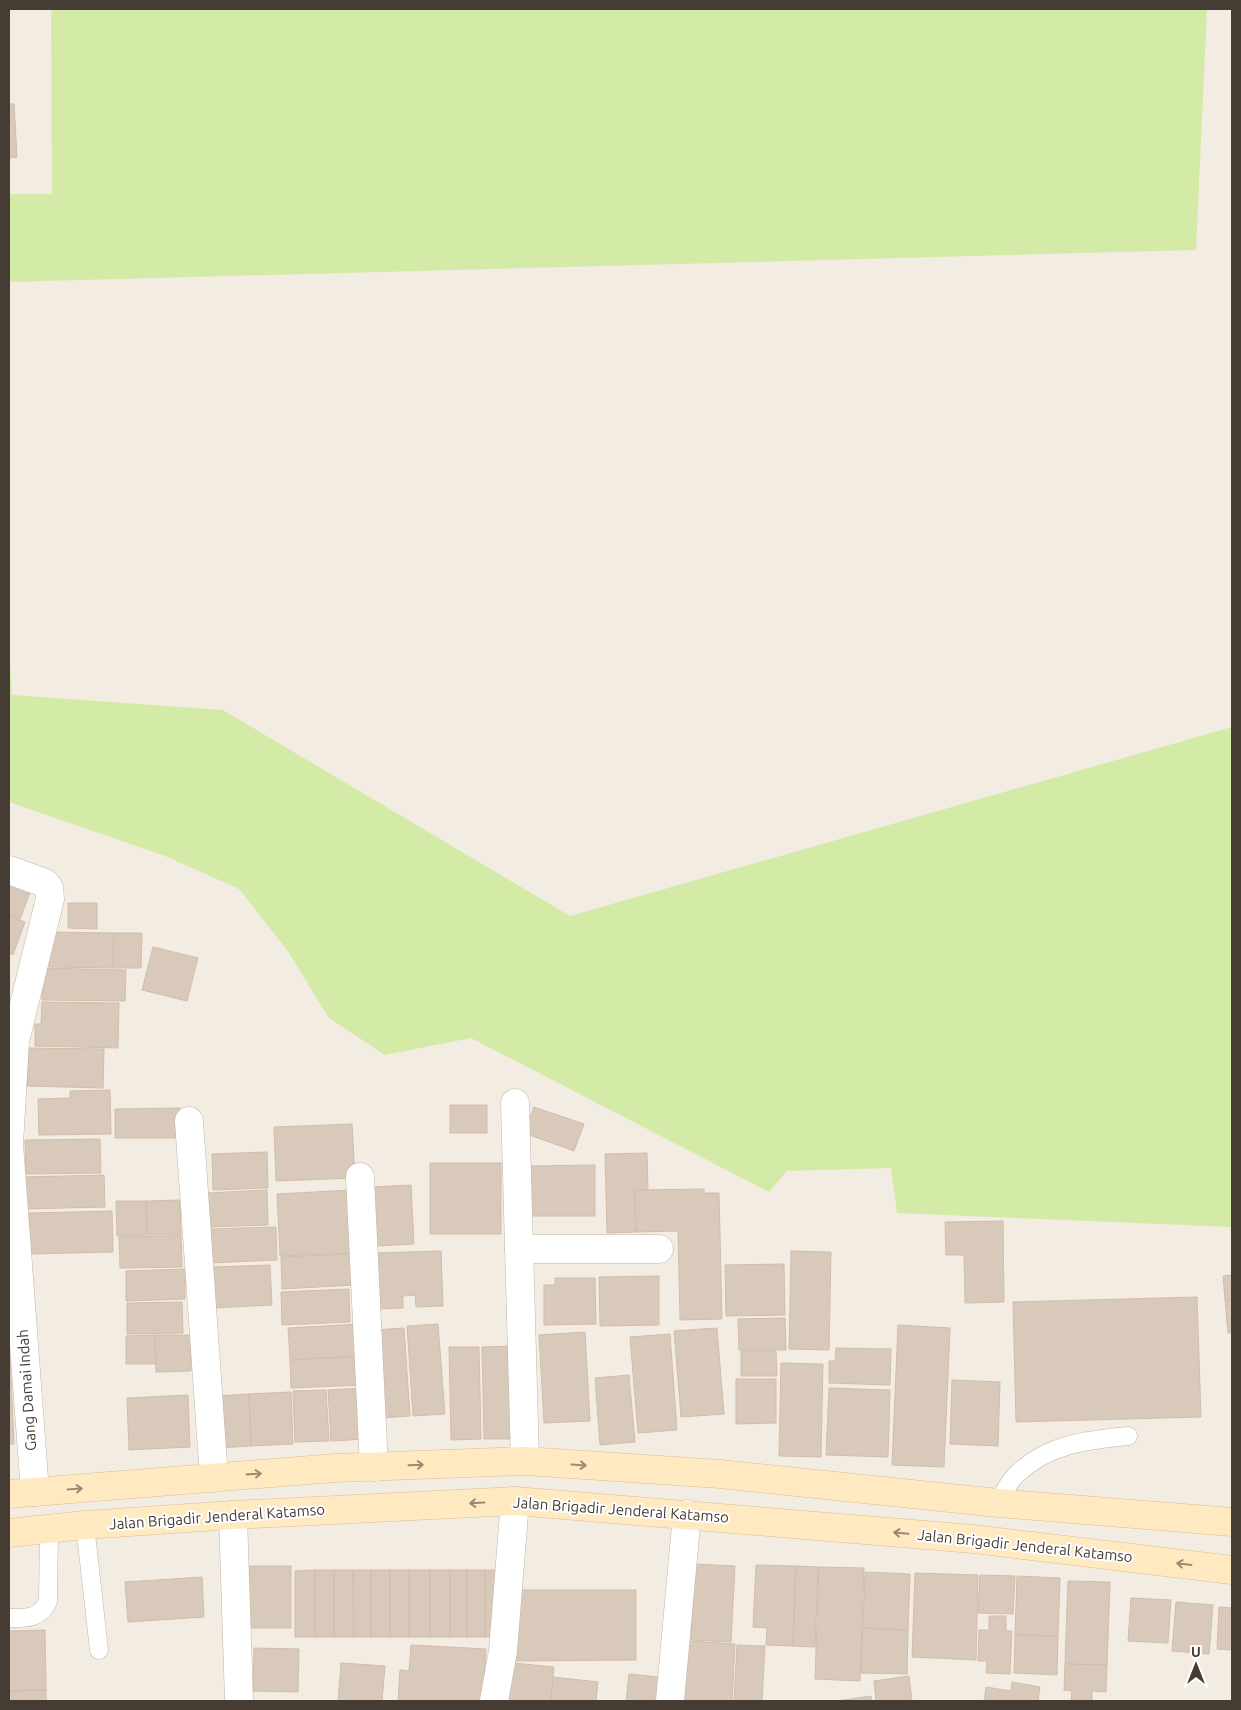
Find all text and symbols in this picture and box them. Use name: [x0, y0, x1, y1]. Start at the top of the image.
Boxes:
street label: Gang Damai Indah: [14, 1329, 39, 1451]
one-way arrow: [408, 1460, 424, 1470]
one-way arrow: [570, 1460, 586, 1469]
one-way arrow: [246, 1470, 262, 1479]
one-way arrow: [66, 1484, 82, 1493]
street label: Jalan Brigadir Jenderal Katamso: [513, 1493, 729, 1526]
one-way arrow: [469, 1498, 485, 1507]
street label: Jalan Brigadir Jenderal Katamso: [109, 1500, 325, 1533]
street label: Jalan Brigadir Jenderal Katamso: [917, 1526, 1133, 1565]
one-way arrow: [893, 1528, 909, 1538]
one-way arrow: [1176, 1559, 1192, 1569]
north arrow: [1171, 1640, 1221, 1690]
text: U: [1191, 1644, 1201, 1660]

